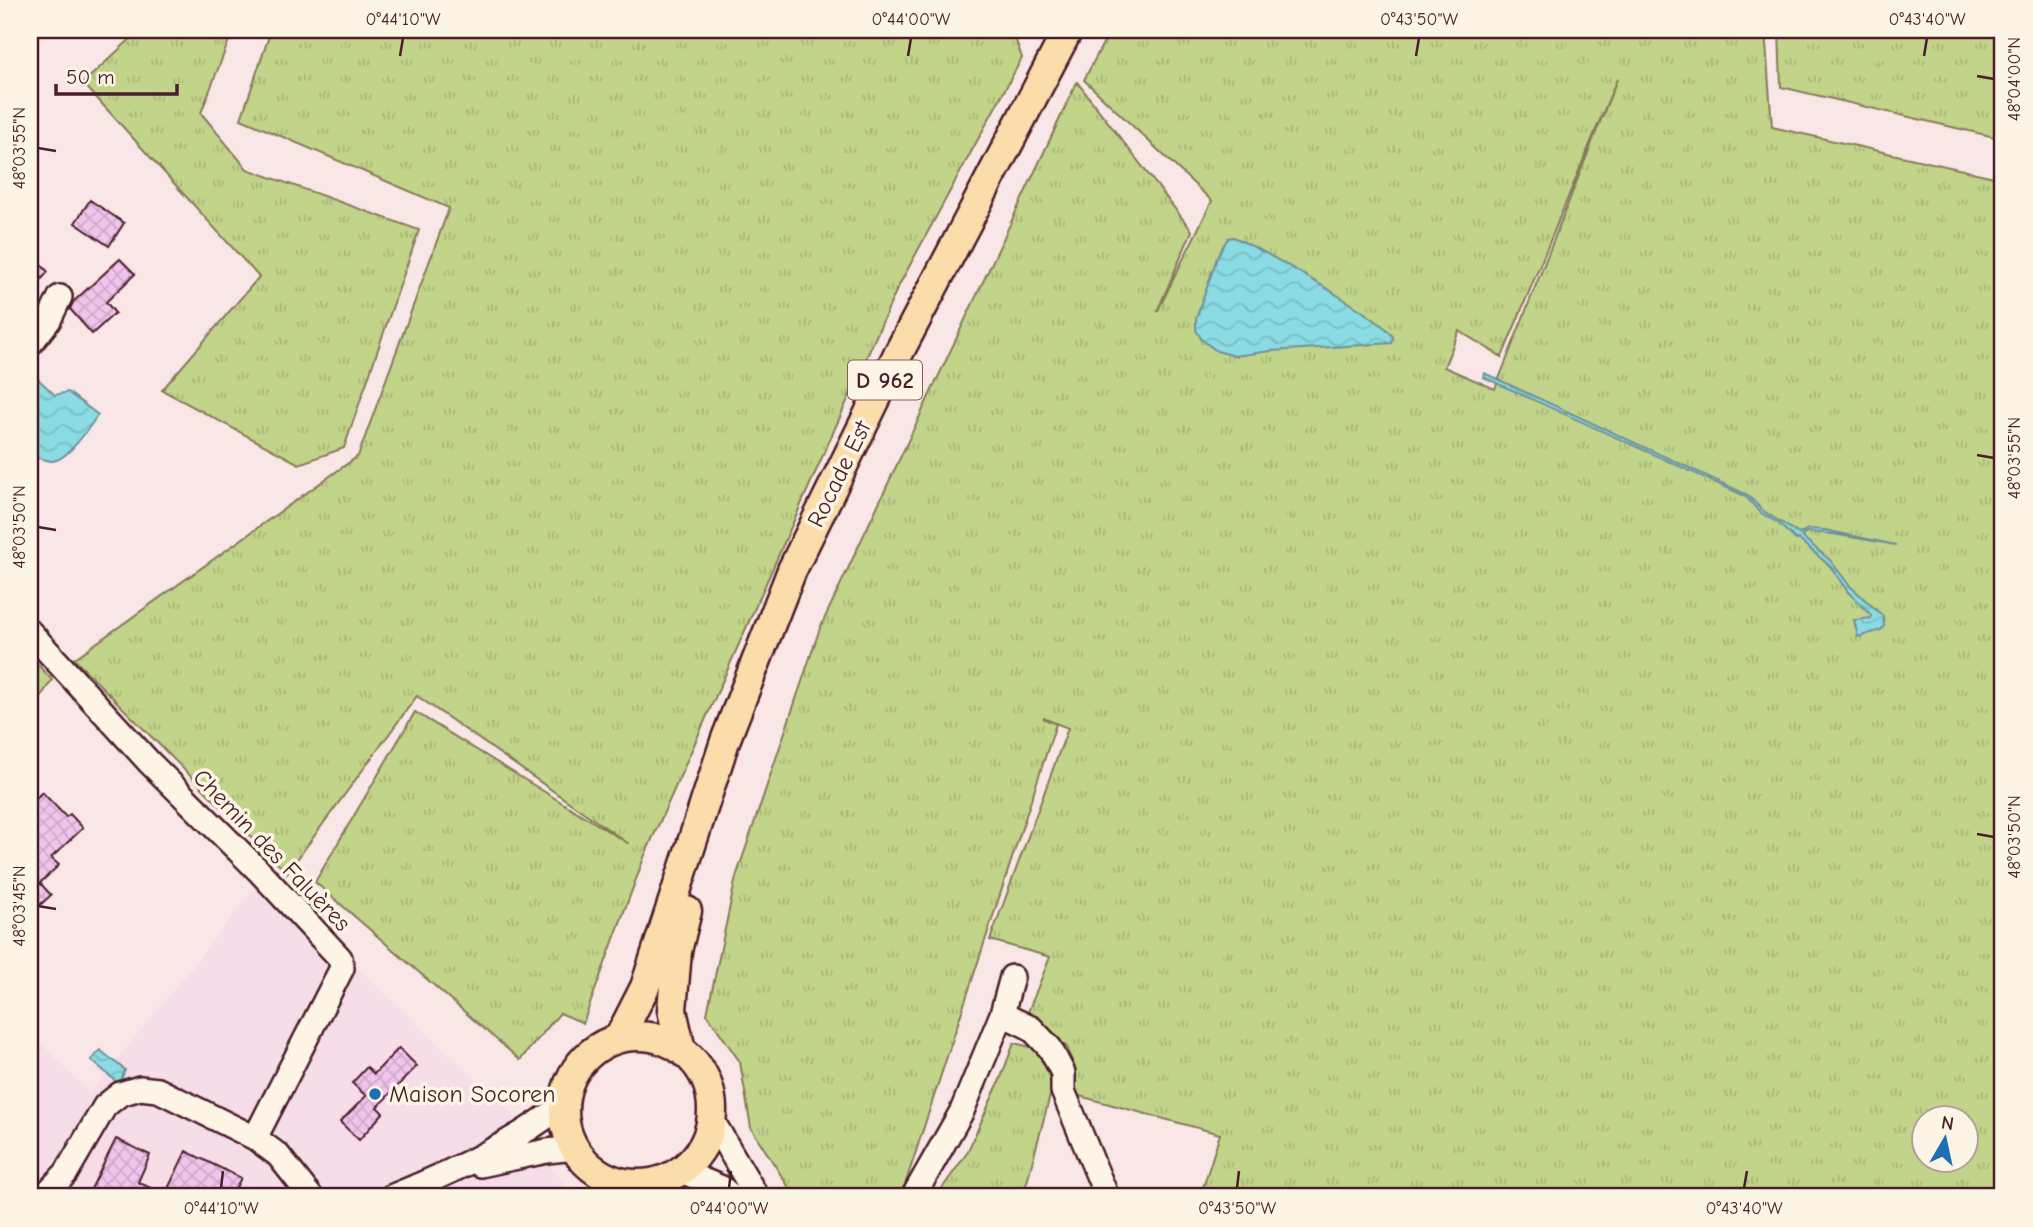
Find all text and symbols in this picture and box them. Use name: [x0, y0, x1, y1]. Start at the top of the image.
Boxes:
text: 0°44'10"W: [365, 9, 441, 30]
text: 0°44'00"W: [872, 9, 951, 30]
text: 0°43'50"W: [1380, 9, 1458, 30]
text: 0°43'40"W: [1889, 9, 1966, 30]
text: 48°04'00"N: [2004, 37, 2025, 121]
scale bar: [56, 52, 177, 96]
text: 50 m: [66, 65, 115, 89]
text: 48°03'55"N: [9, 107, 30, 189]
road number: D 962: [848, 360, 922, 400]
street label: Rocade Est: [801, 415, 877, 532]
text: 48°03'55"N: [2004, 417, 2025, 499]
text: 48°03'50"N: [9, 485, 30, 569]
street label: Chemin des Faluères: [187, 763, 357, 937]
text: 48°03'50"N: [2004, 795, 2025, 879]
text: 48°03'45"N: [9, 865, 30, 947]
place label: Maison Socoren: [389, 1080, 555, 1108]
marker: Maison Socoren: [367, 1086, 383, 1102]
north arrow: [1910, 1104, 1980, 1174]
text: N: [1940, 1111, 1955, 1135]
text: 0°44'10"W: [183, 1198, 259, 1219]
text: 0°44'00"W: [690, 1198, 769, 1219]
text: 0°43'50"W: [1198, 1198, 1276, 1219]
text: 0°43'40"W: [1706, 1198, 1783, 1219]

